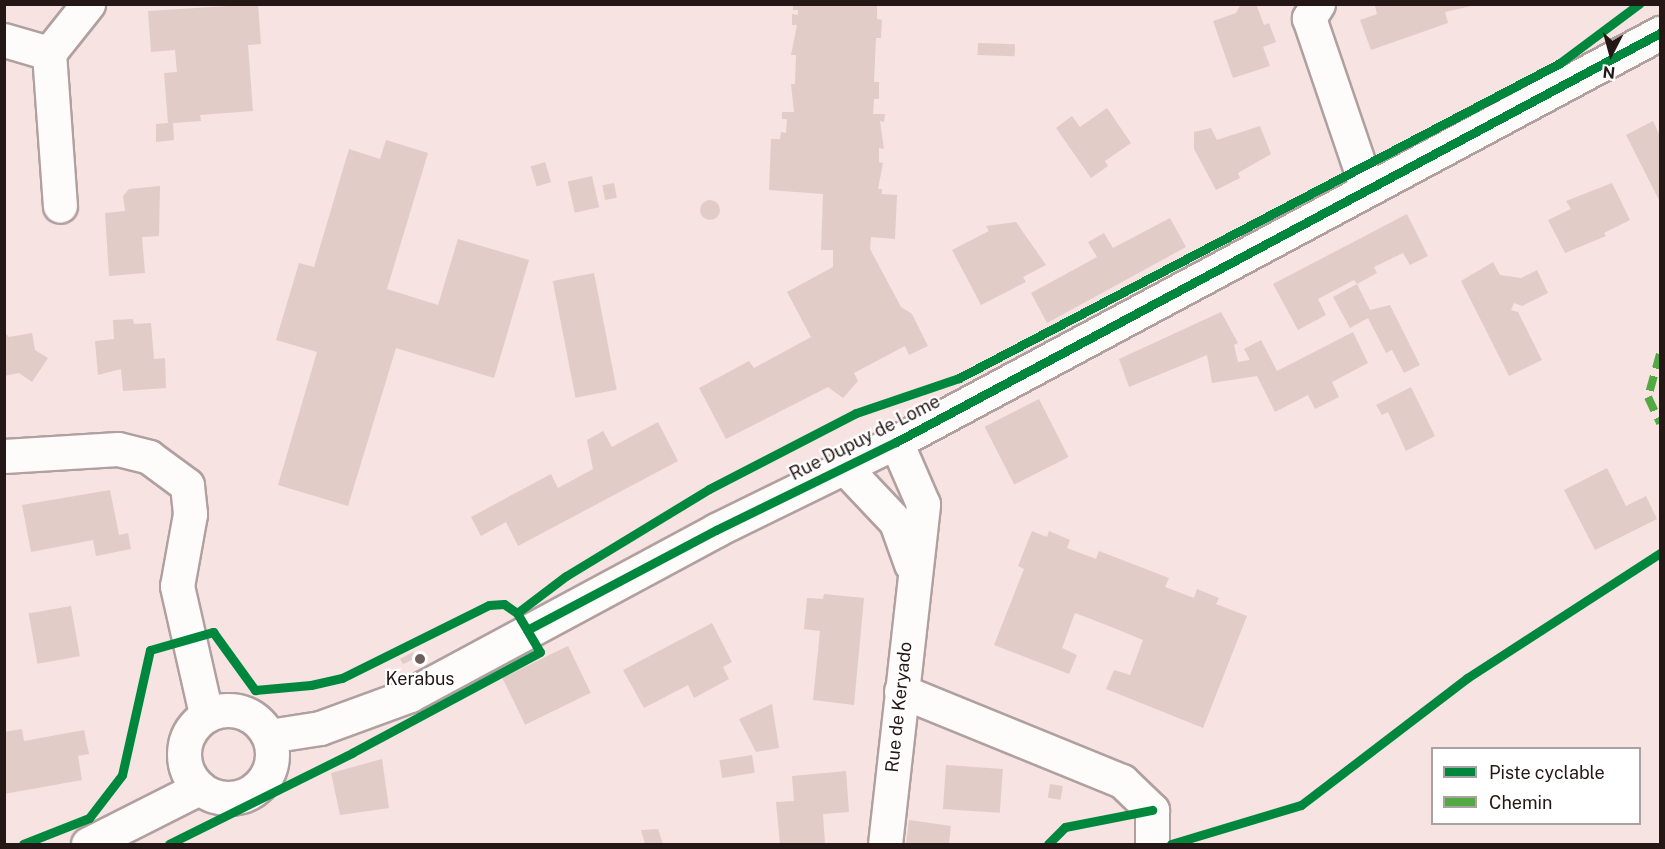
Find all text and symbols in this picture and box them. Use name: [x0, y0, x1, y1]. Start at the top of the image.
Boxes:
north arrow: [1581, 24, 1641, 84]
text: N: [1602, 62, 1616, 83]
street label: Rue Dupuy de Lome: [786, 391, 944, 485]
street label: Rue de Keryado: [881, 640, 917, 774]
marker: Kerabus: [413, 652, 427, 666]
place label: Kerabus: [386, 668, 454, 690]
legend: [1431, 747, 1641, 825]
text: Piste cyclable: [1489, 762, 1605, 783]
text: Chemin: [1489, 792, 1553, 813]

